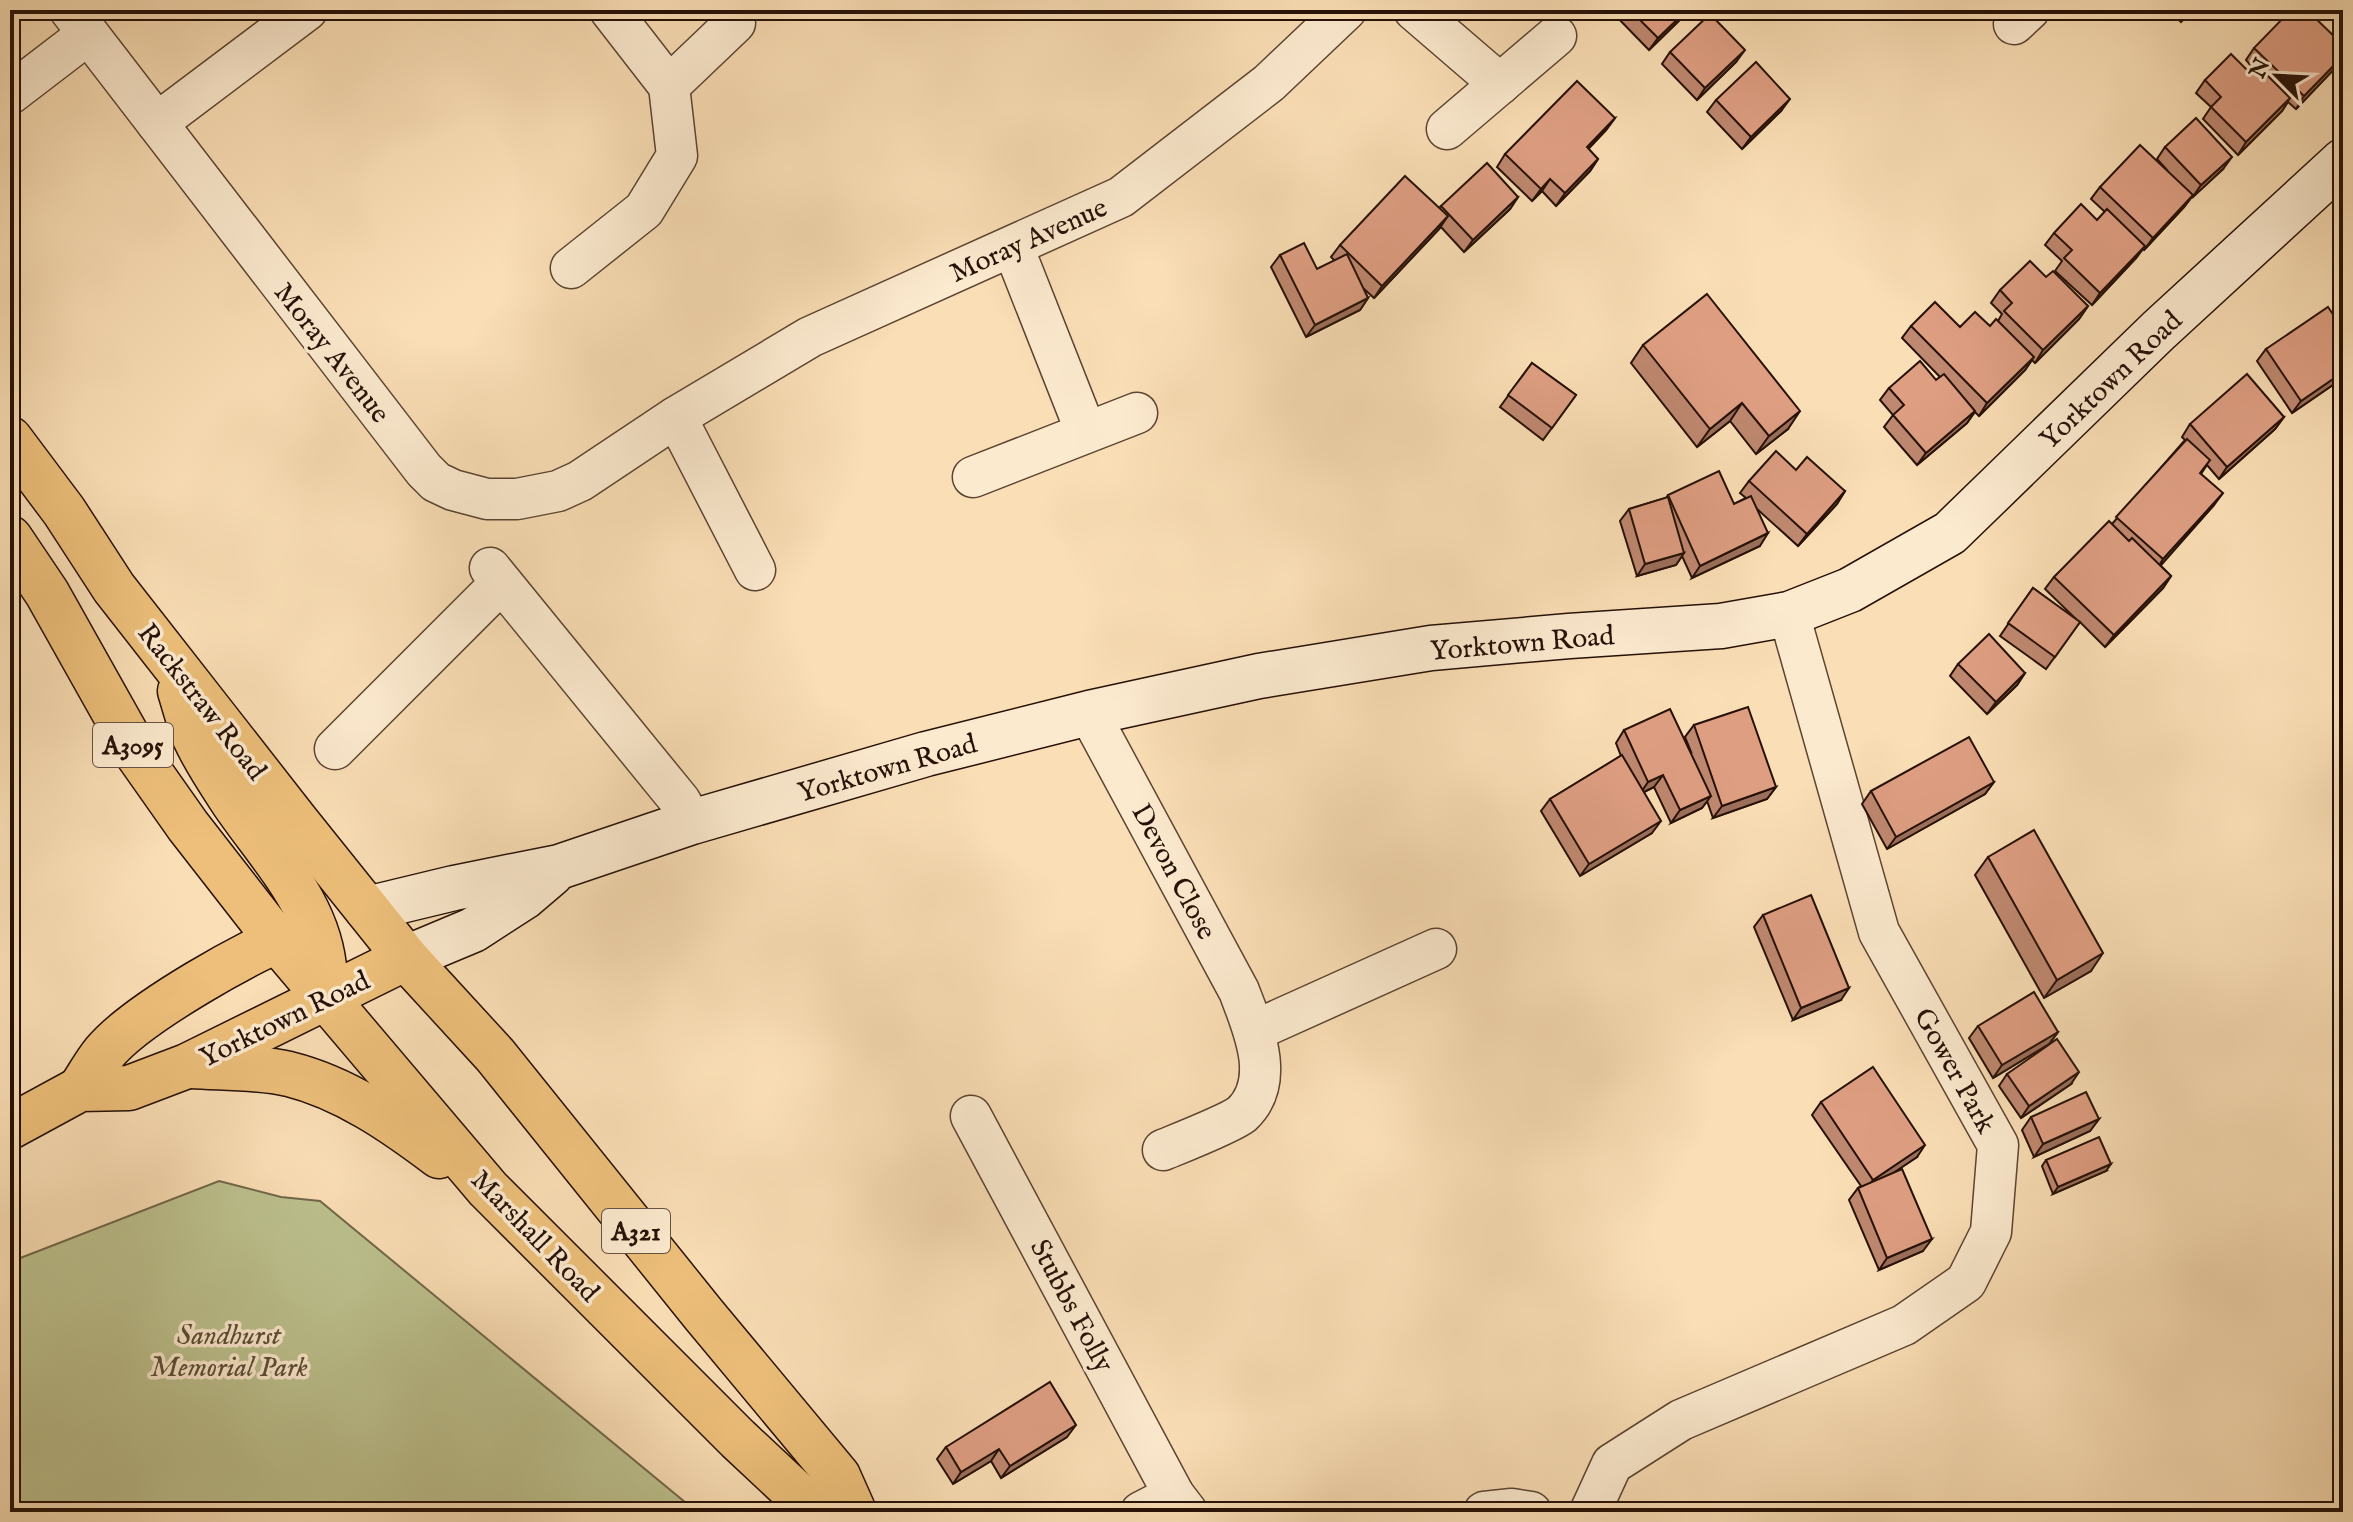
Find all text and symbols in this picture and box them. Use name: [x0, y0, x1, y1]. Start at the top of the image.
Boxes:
north arrow: [2237, 36, 2317, 116]
text: N: [2243, 54, 2277, 84]
street label: Moray Avenue: [945, 191, 1113, 292]
street label: Moray Avenue: [265, 276, 397, 431]
street label: Yorktown Road: [2033, 304, 2190, 457]
street label: Rackstraw Road: [129, 617, 273, 788]
street label: Yorktown Road: [1429, 619, 1616, 670]
road number: A3095: [93, 723, 173, 767]
street label: Yorktown Road: [794, 727, 981, 812]
street label: Devon Close: [1122, 798, 1223, 946]
street label: Yorktown Road: [195, 964, 376, 1076]
street label: Gower Park: [1905, 1002, 2003, 1141]
street label: Marshall Road: [462, 1163, 606, 1310]
road number: A321: [602, 1209, 670, 1253]
street label: Stubbs Folly: [1021, 1234, 1121, 1379]
park label: Sandhurst Memorial Park: [150, 1319, 308, 1386]

